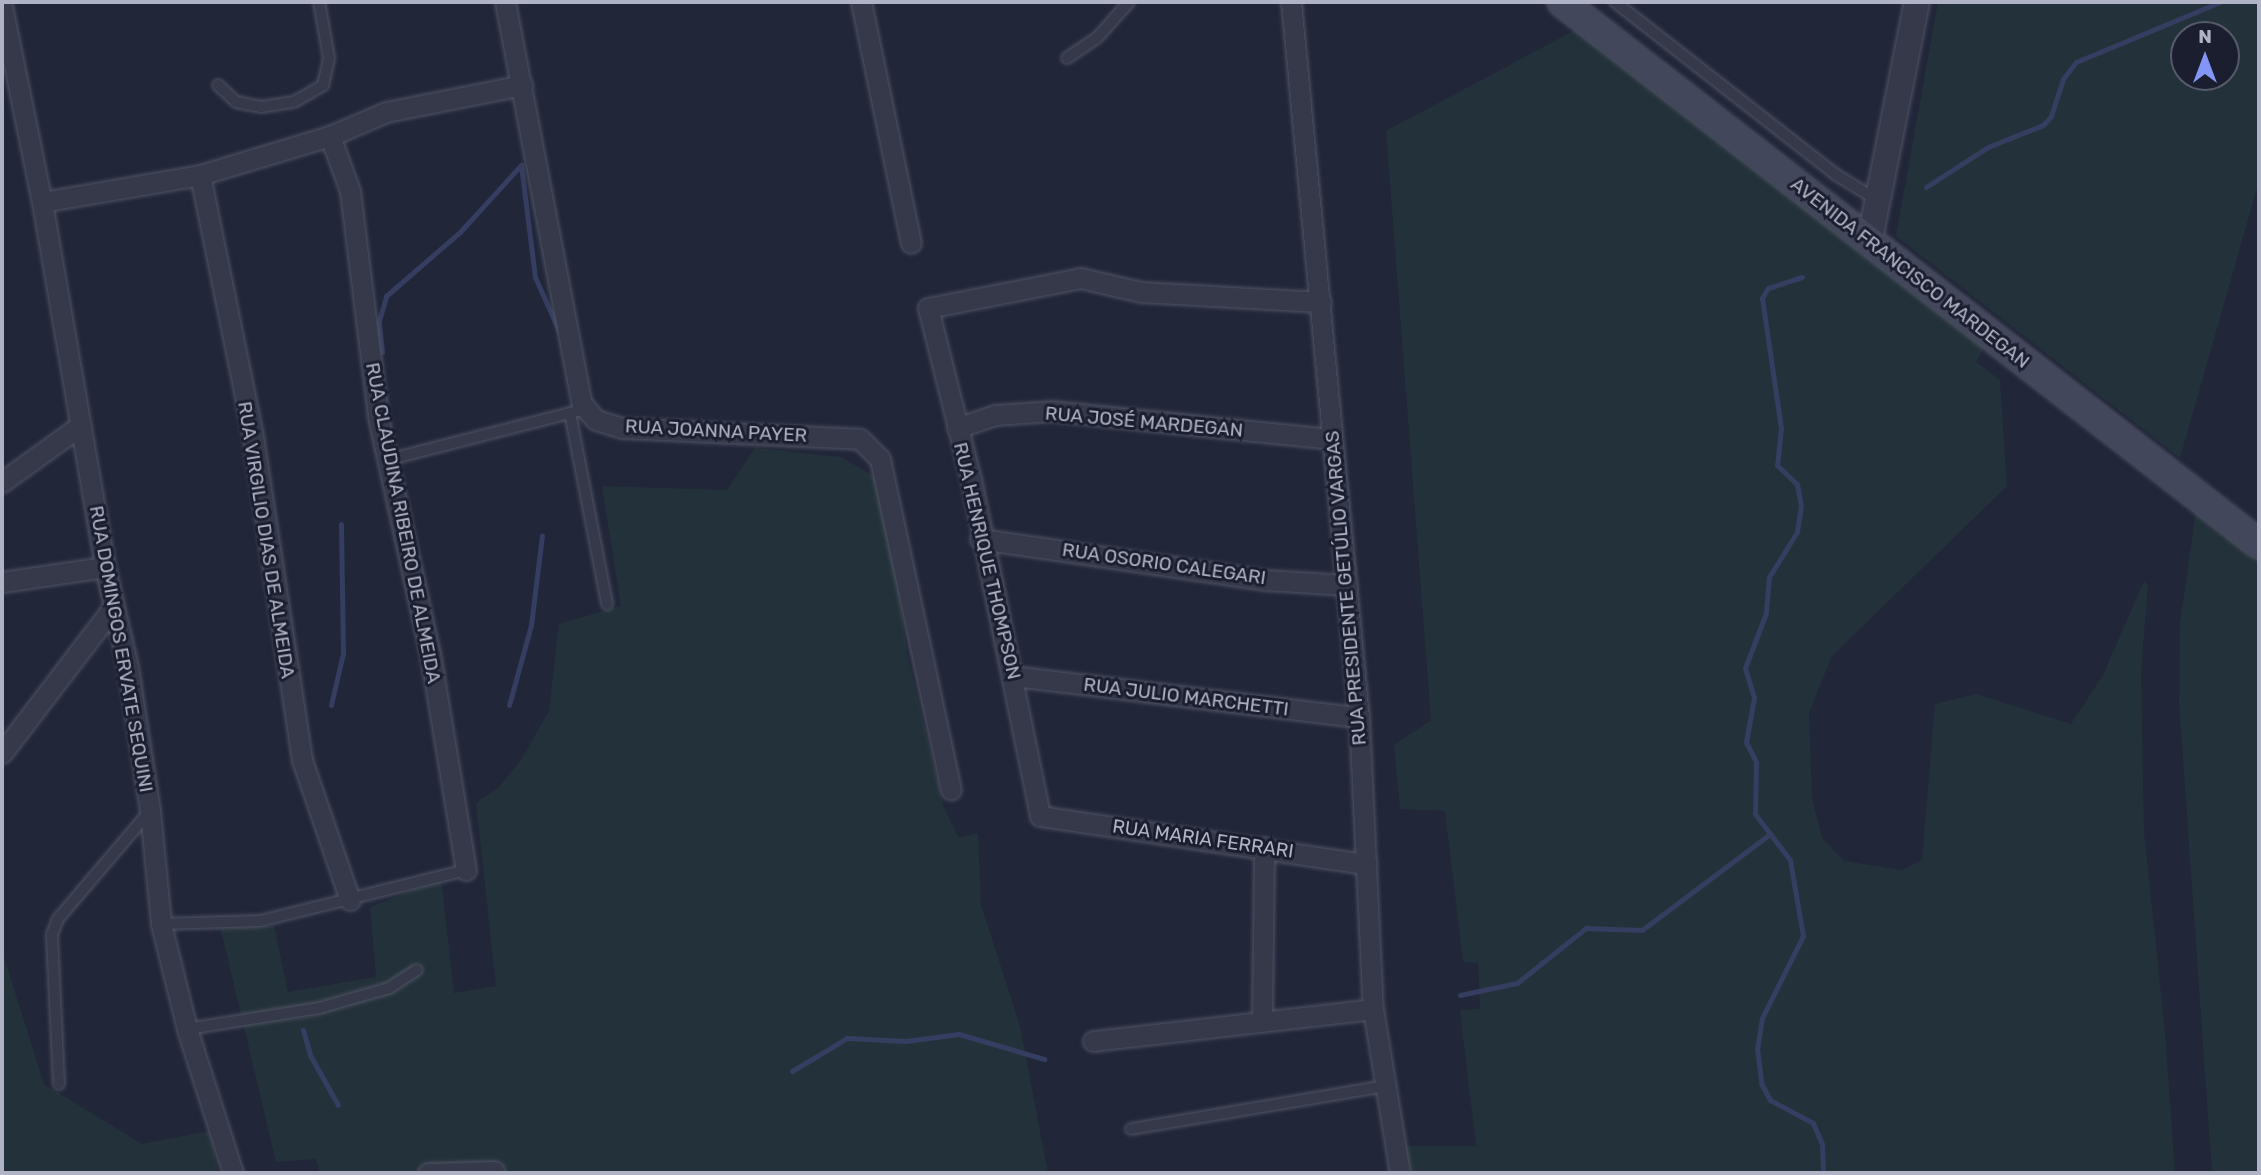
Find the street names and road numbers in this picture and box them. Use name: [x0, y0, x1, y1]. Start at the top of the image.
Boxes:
street label: AVENIDA FRANCISCO MARDEGAN: [1786, 173, 2034, 373]
street label: RUA CLAUDINA RIBEIRO DE ALMEIDA: [361, 360, 445, 686]
street label: RUA VIRGILIO DIAS DE ALMEIDA: [233, 399, 299, 681]
street label: RUA JOSÉ MARDEGAN: [1044, 402, 1244, 442]
street label: RUA JOANNA PAYER: [624, 415, 808, 447]
street label: RUA PRESIDENTE GETÚLIO VARGAS: [1321, 429, 1371, 747]
street label: RUA HENRIQUE THOMPSON: [948, 440, 1026, 682]
street label: RUA DOMINGOS ERVATE SEQUINI: [84, 504, 158, 794]
street label: RUA OSORIO CALEGARI: [1060, 538, 1268, 590]
street label: RUA JULIO MARCHETTI: [1082, 673, 1290, 721]
street label: RUA MARIA FERRARI: [1111, 815, 1295, 863]

